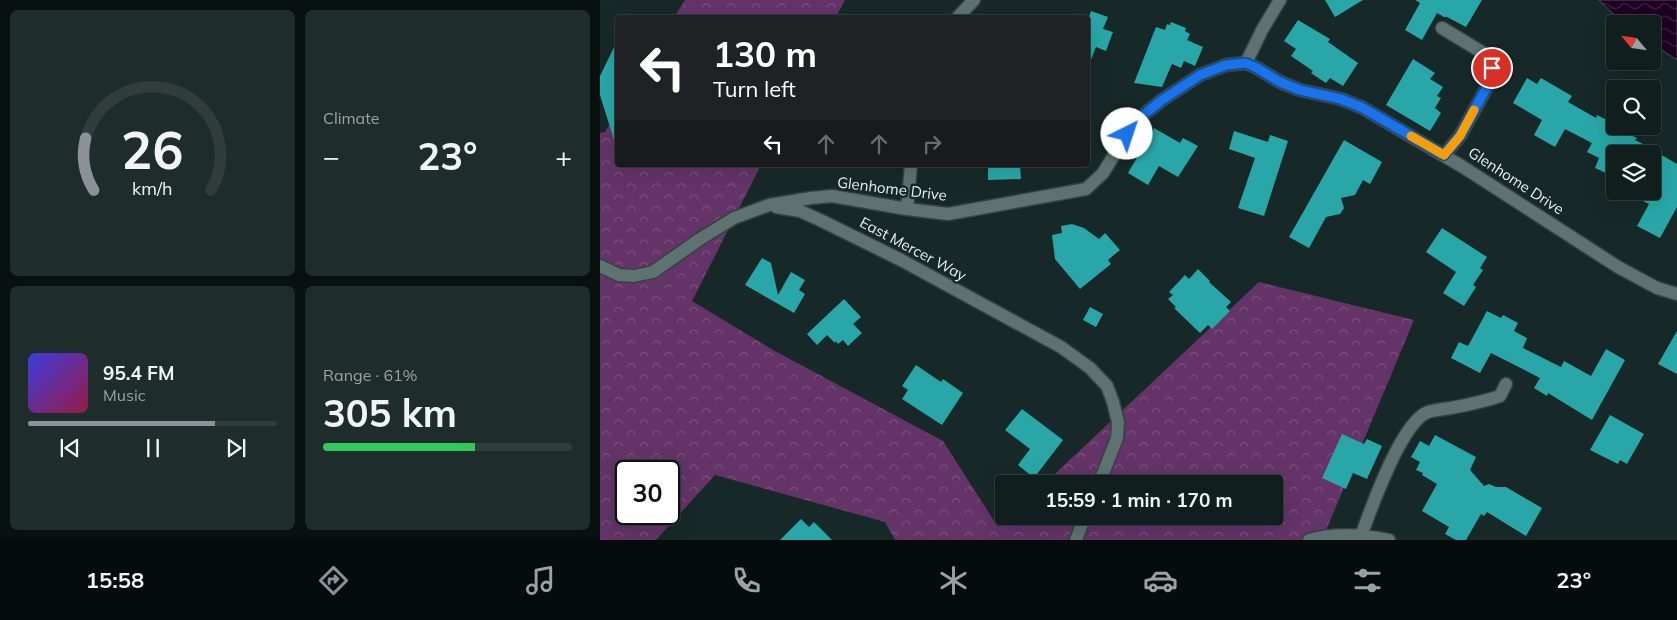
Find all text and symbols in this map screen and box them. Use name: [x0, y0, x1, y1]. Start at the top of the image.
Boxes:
north arrow: [1606, 15, 1661, 70]
map controls: [1606, 15, 1661, 200]
text: 130 m: [713, 32, 817, 76]
icon: left: [630, 35, 695, 100]
pin: [1471, 47, 1513, 89]
icon: arrive: [1478, 54, 1506, 82]
text: Turn left: [713, 75, 796, 103]
button: search: [1606, 80, 1661, 135]
position arrow: [1100, 107, 1152, 159]
text: Climate: [323, 108, 379, 128]
text: 26: [121, 117, 184, 182]
icon: left: [759, 130, 787, 158]
icon: ahead: [812, 130, 840, 158]
icon: ahead: [865, 130, 893, 158]
icon: right: [918, 130, 946, 158]
text: 23°: [417, 132, 478, 180]
text: −: [323, 139, 340, 174]
text: +: [555, 139, 572, 174]
street label: Glenhome Drive: [1465, 143, 1568, 219]
button: layers: [1606, 145, 1661, 200]
street label: Glenhome Drive: [836, 172, 948, 205]
text: km/h: [132, 177, 173, 199]
street label: East Mercer Way: [857, 212, 970, 285]
text: 95.4 FM: [103, 361, 175, 385]
text: Range · 61%: [323, 365, 418, 385]
text: Music: [103, 385, 146, 405]
text: 305 km: [323, 389, 457, 437]
icon: previous: [56, 434, 84, 462]
icon: pause: [139, 434, 167, 462]
icon: next: [222, 434, 250, 462]
speed limit sign: 30: [615, 460, 680, 525]
text: 15:59 · 1 min · 170 m: [1045, 488, 1233, 512]
icon: directions: [316, 563, 351, 598]
icon: music: [523, 563, 558, 598]
icon: phone: [729, 563, 764, 598]
icon: climate: [936, 563, 971, 598]
icon: car: [1143, 563, 1178, 598]
icon: filters: [1350, 563, 1385, 598]
text: 15:58: [86, 566, 144, 594]
text: 23°: [1556, 566, 1591, 594]

